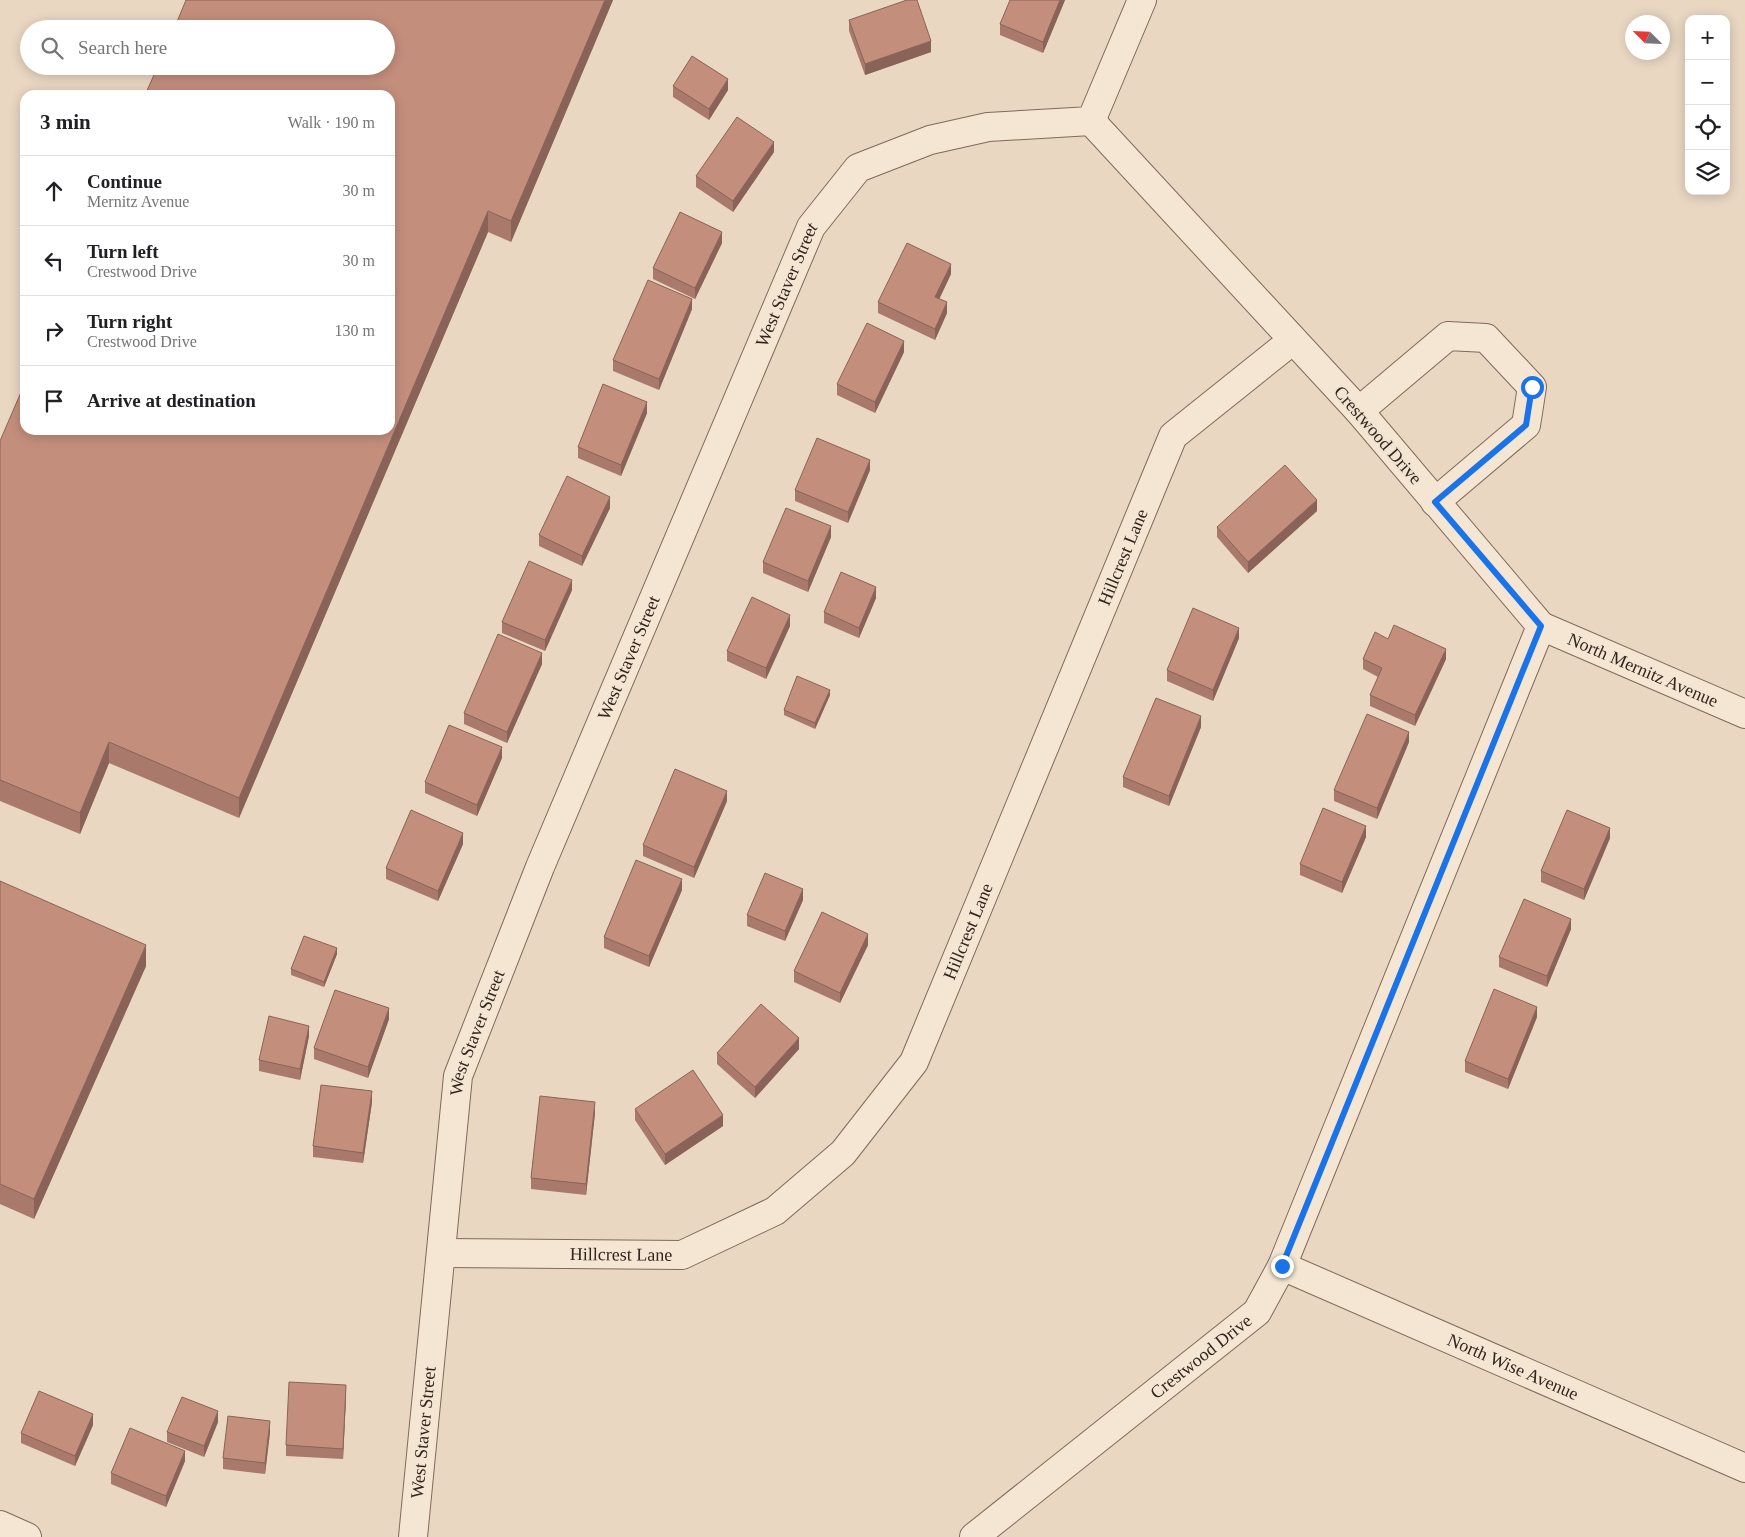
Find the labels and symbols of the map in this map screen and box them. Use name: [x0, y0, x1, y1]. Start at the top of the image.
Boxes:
north arrow: [1625, 15, 1670, 60]
street label: West Staver Street: [751, 218, 821, 350]
route start: [1521, 376, 1544, 399]
street label: Crestwood Drive: [1330, 382, 1426, 488]
street label: Hillcrest Lane: [1094, 506, 1152, 608]
street label: West Staver Street: [594, 593, 664, 723]
street label: North Mernitz Avenue: [1565, 629, 1721, 711]
street label: Hillcrest Lane: [939, 880, 997, 983]
street label: West Staver Street: [446, 967, 509, 1096]
street label: Hillcrest Lane: [570, 1244, 672, 1265]
route end: [1271, 1255, 1294, 1278]
street label: Crestwood Drive: [1146, 1310, 1256, 1403]
street label: North Wise Avenue: [1444, 1329, 1581, 1404]
street label: West Staver Street: [407, 1366, 440, 1499]

